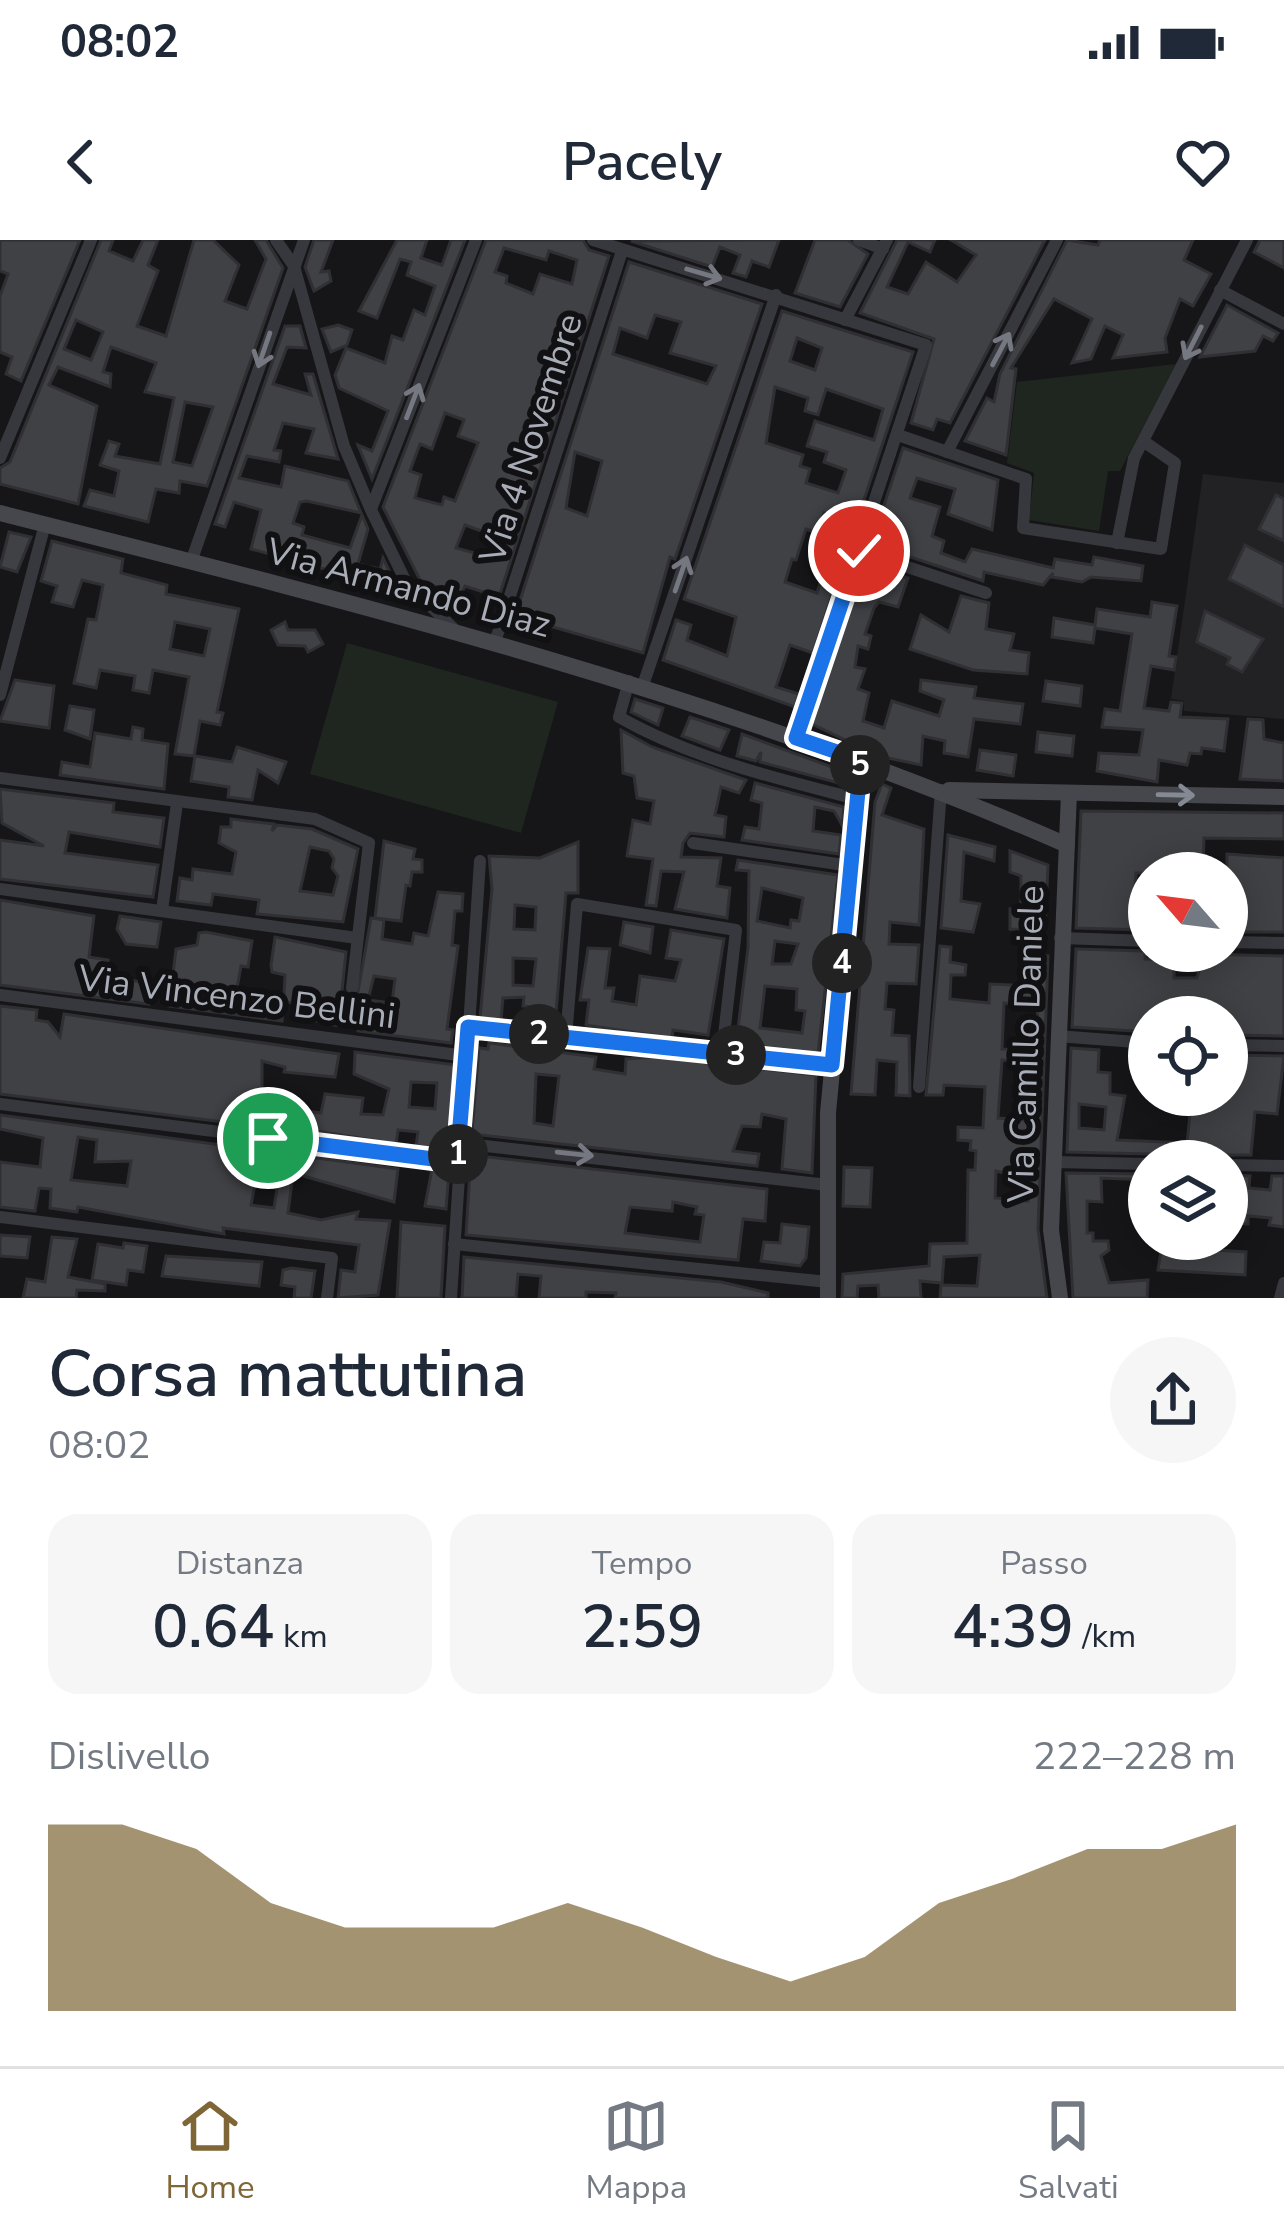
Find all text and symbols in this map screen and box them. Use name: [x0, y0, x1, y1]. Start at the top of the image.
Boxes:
text: 08:02: [60, 12, 179, 73]
text: Pacely: [562, 125, 722, 199]
icon: back: [48, 129, 114, 195]
icon: heart: [1170, 129, 1236, 195]
one-way arrow: [685, 264, 723, 286]
street label: Via 4 Novembre: [468, 307, 595, 571]
one-way arrow: [1180, 325, 1203, 361]
one-way arrow: [252, 330, 274, 368]
one-way arrow: [990, 331, 1013, 367]
one-way arrow: [404, 384, 426, 421]
pin: [808, 500, 910, 602]
icon: check: [826, 518, 892, 584]
street label: Via Armando Diaz: [260, 527, 556, 650]
one-way arrow: [671, 556, 693, 594]
pin: 5: [830, 735, 890, 795]
text: 5: [850, 742, 870, 787]
one-way arrow: [1156, 783, 1195, 806]
north arrow: [1128, 852, 1248, 972]
map controls: [1128, 852, 1248, 1260]
street label: Via Camillo Daniele: [996, 885, 1057, 1204]
pin: 4: [812, 933, 872, 993]
text: 4: [832, 940, 852, 985]
street label: Via Vincenzo Bellini: [75, 954, 398, 1041]
button: locate: [1128, 996, 1248, 1116]
pin: 2: [509, 1004, 569, 1064]
text: 2: [529, 1011, 549, 1056]
pin: 3: [706, 1025, 766, 1085]
text: 3: [726, 1032, 746, 1077]
pin: [217, 1087, 319, 1189]
icon: arrive: [235, 1105, 301, 1171]
pin: 1: [428, 1124, 488, 1184]
text: 1: [448, 1131, 468, 1176]
button: layers: [1128, 1140, 1248, 1260]
one-way arrow: [555, 1144, 594, 1166]
text: Corsa mattutina: [48, 1329, 527, 1419]
button: share: [1110, 1337, 1236, 1463]
text: 08:02: [48, 1419, 151, 1472]
text: Distanza: [176, 1541, 304, 1586]
text: Tempo: [592, 1541, 692, 1586]
text: Passo: [1000, 1541, 1088, 1586]
text: 0.64: [152, 1586, 275, 1668]
text: 2:59: [581, 1586, 703, 1668]
text: 4:39: [952, 1586, 1074, 1668]
text: km: [275, 1614, 328, 1659]
text: /km: [1074, 1614, 1136, 1659]
text: Dislivello: [48, 1730, 210, 1783]
text: 222–228 m: [1033, 1730, 1236, 1783]
tab: Home: [165, 2093, 255, 2210]
tab: Mappa: [586, 2093, 687, 2210]
tab: Salvati: [1018, 2093, 1119, 2210]

